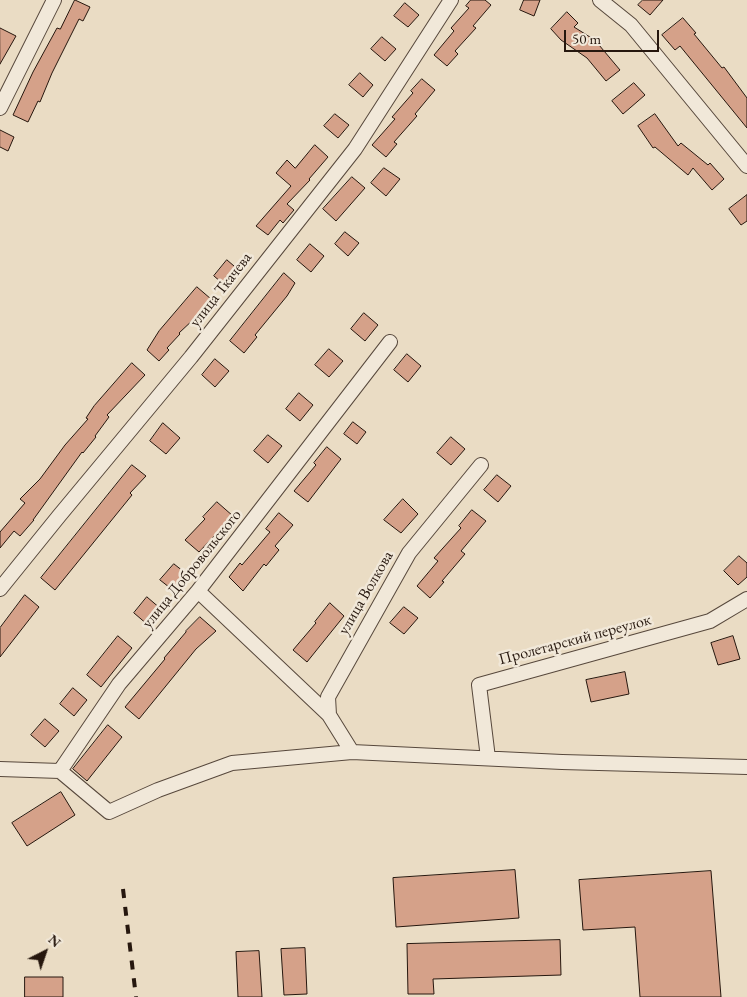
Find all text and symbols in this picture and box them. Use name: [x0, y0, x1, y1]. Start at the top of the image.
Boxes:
scale bar: [567, 20, 662, 52]
text: 50 m: [572, 29, 601, 48]
street label: улица Ткачева: [186, 249, 256, 331]
street label: улица Добровольского: [138, 506, 246, 632]
street label: улица Волкова: [334, 548, 398, 638]
street label: Пролетарский переулок: [497, 610, 653, 670]
north arrow: [20, 927, 70, 977]
text: N: [45, 930, 65, 951]

